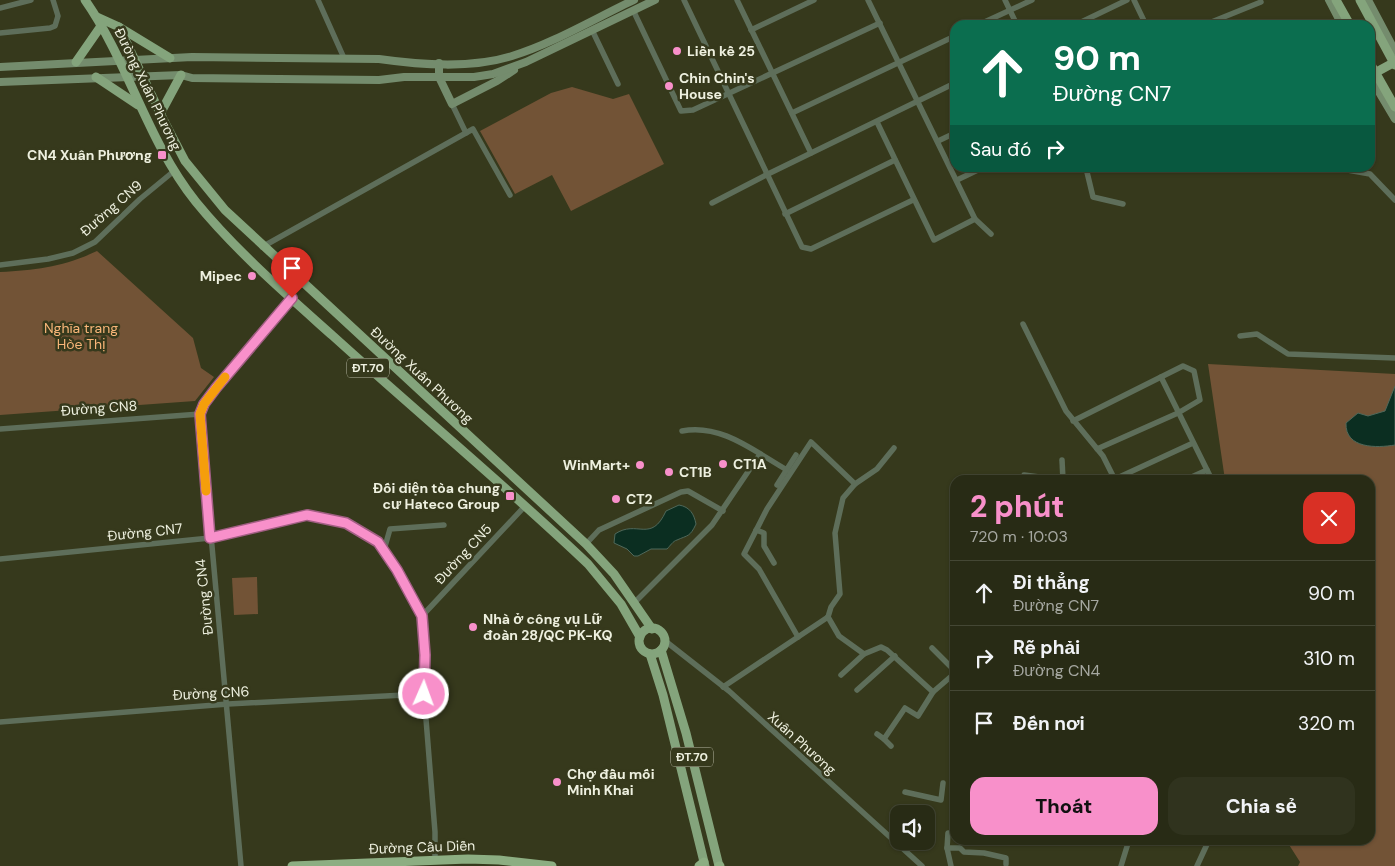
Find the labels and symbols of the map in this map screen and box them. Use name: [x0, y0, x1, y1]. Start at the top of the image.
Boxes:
street label: Đường Xuân Phương: [111, 25, 186, 153]
place label: Liền kề 25: [687, 42, 755, 60]
marker: Liền kề 25: [671, 45, 683, 57]
place label: Chin Chin's House: [679, 69, 755, 103]
marker: Chin Chin's House: [663, 80, 675, 92]
place label: CN4 Xuân Phương: [27, 146, 152, 164]
marker: CN4 Xuân Phương: [156, 149, 168, 161]
street label: Đường CN9: [76, 176, 146, 240]
pin: [271, 247, 313, 298]
place label: Mipec: [200, 267, 242, 285]
marker: Mipec: [246, 270, 258, 282]
park label: Nghĩa trang Hòe Thị: [44, 319, 118, 353]
street label: Đường Xuân Phương: [367, 323, 477, 427]
road number: ĐT.70: [347, 358, 389, 378]
street label: Đường CN8: [60, 396, 138, 420]
place label: CT1A: [733, 455, 767, 473]
place label: WinMart+: [563, 456, 630, 474]
marker: CT1A: [717, 458, 729, 470]
marker: WinMart+: [634, 459, 646, 471]
place label: CT1B: [679, 463, 712, 481]
marker: CT1B: [663, 466, 675, 478]
place label: Đối diện tòa chung cư Hateco Group: [373, 479, 500, 513]
marker: Đối diện tòa chung cư Hateco Group: [504, 490, 516, 502]
place label: CT2: [626, 490, 653, 508]
marker: CT2: [610, 493, 622, 505]
street label: Đường CN7: [107, 519, 183, 545]
street label: Đường CN5: [430, 520, 496, 588]
street label: Đường CN4: [191, 558, 217, 636]
place label: Nhà ở công vụ Lữ đoàn 28/QC PK-KQ: [483, 610, 612, 644]
marker: Nhà ở công vụ Lữ đoàn 28/QC PK-KQ: [467, 621, 479, 633]
position arrow: [397, 667, 449, 719]
street label: Đường CN6: [172, 682, 250, 704]
street label: Xuân Phương: [764, 708, 840, 779]
road number: ĐT.70: [671, 748, 713, 766]
place label: Chợ đầu mối Minh Khai: [567, 765, 655, 799]
marker: Chợ đầu mối Minh Khai: [551, 776, 563, 788]
street label: Đường Cầu Diễn: [368, 836, 476, 858]

